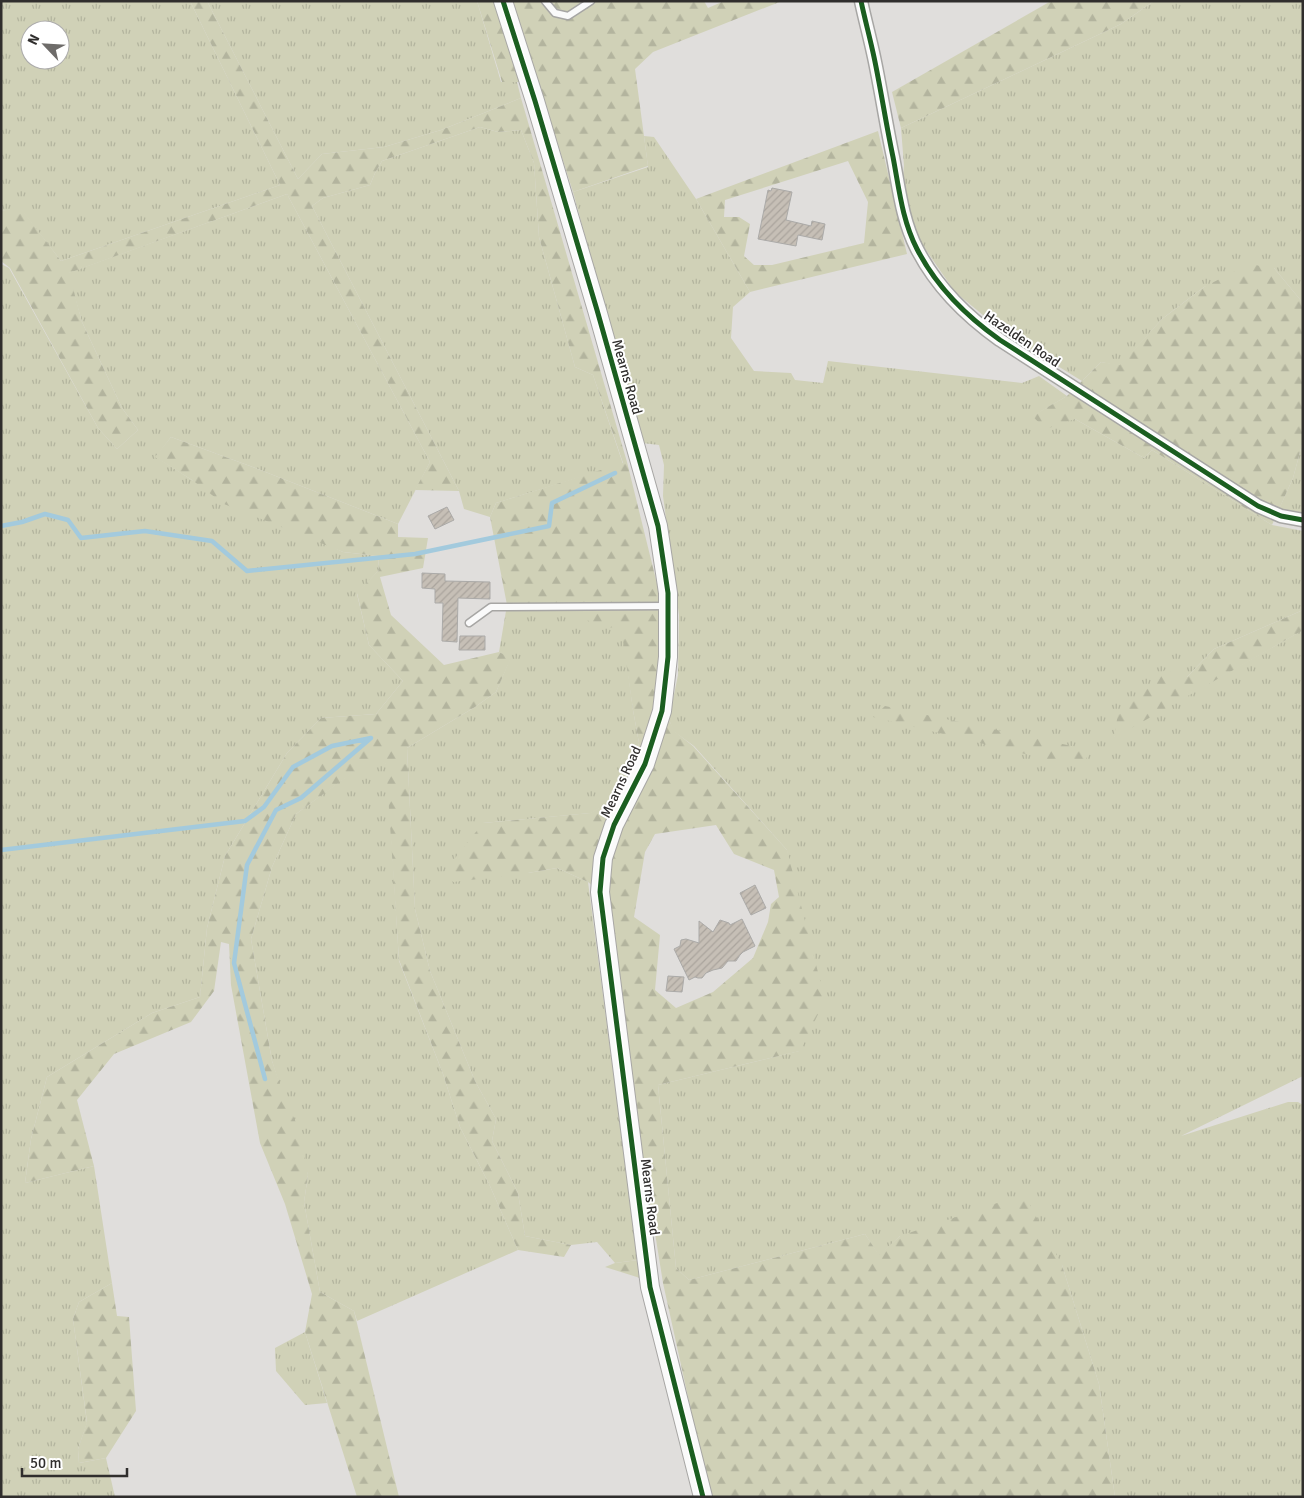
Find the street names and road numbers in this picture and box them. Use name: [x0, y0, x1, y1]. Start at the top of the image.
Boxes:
street label: Hazelden Road: [980, 307, 1064, 371]
street label: Mearns Road: [608, 337, 646, 417]
street label: Mearns Road: [597, 743, 645, 821]
street label: Mearns Road: [637, 1158, 663, 1236]

